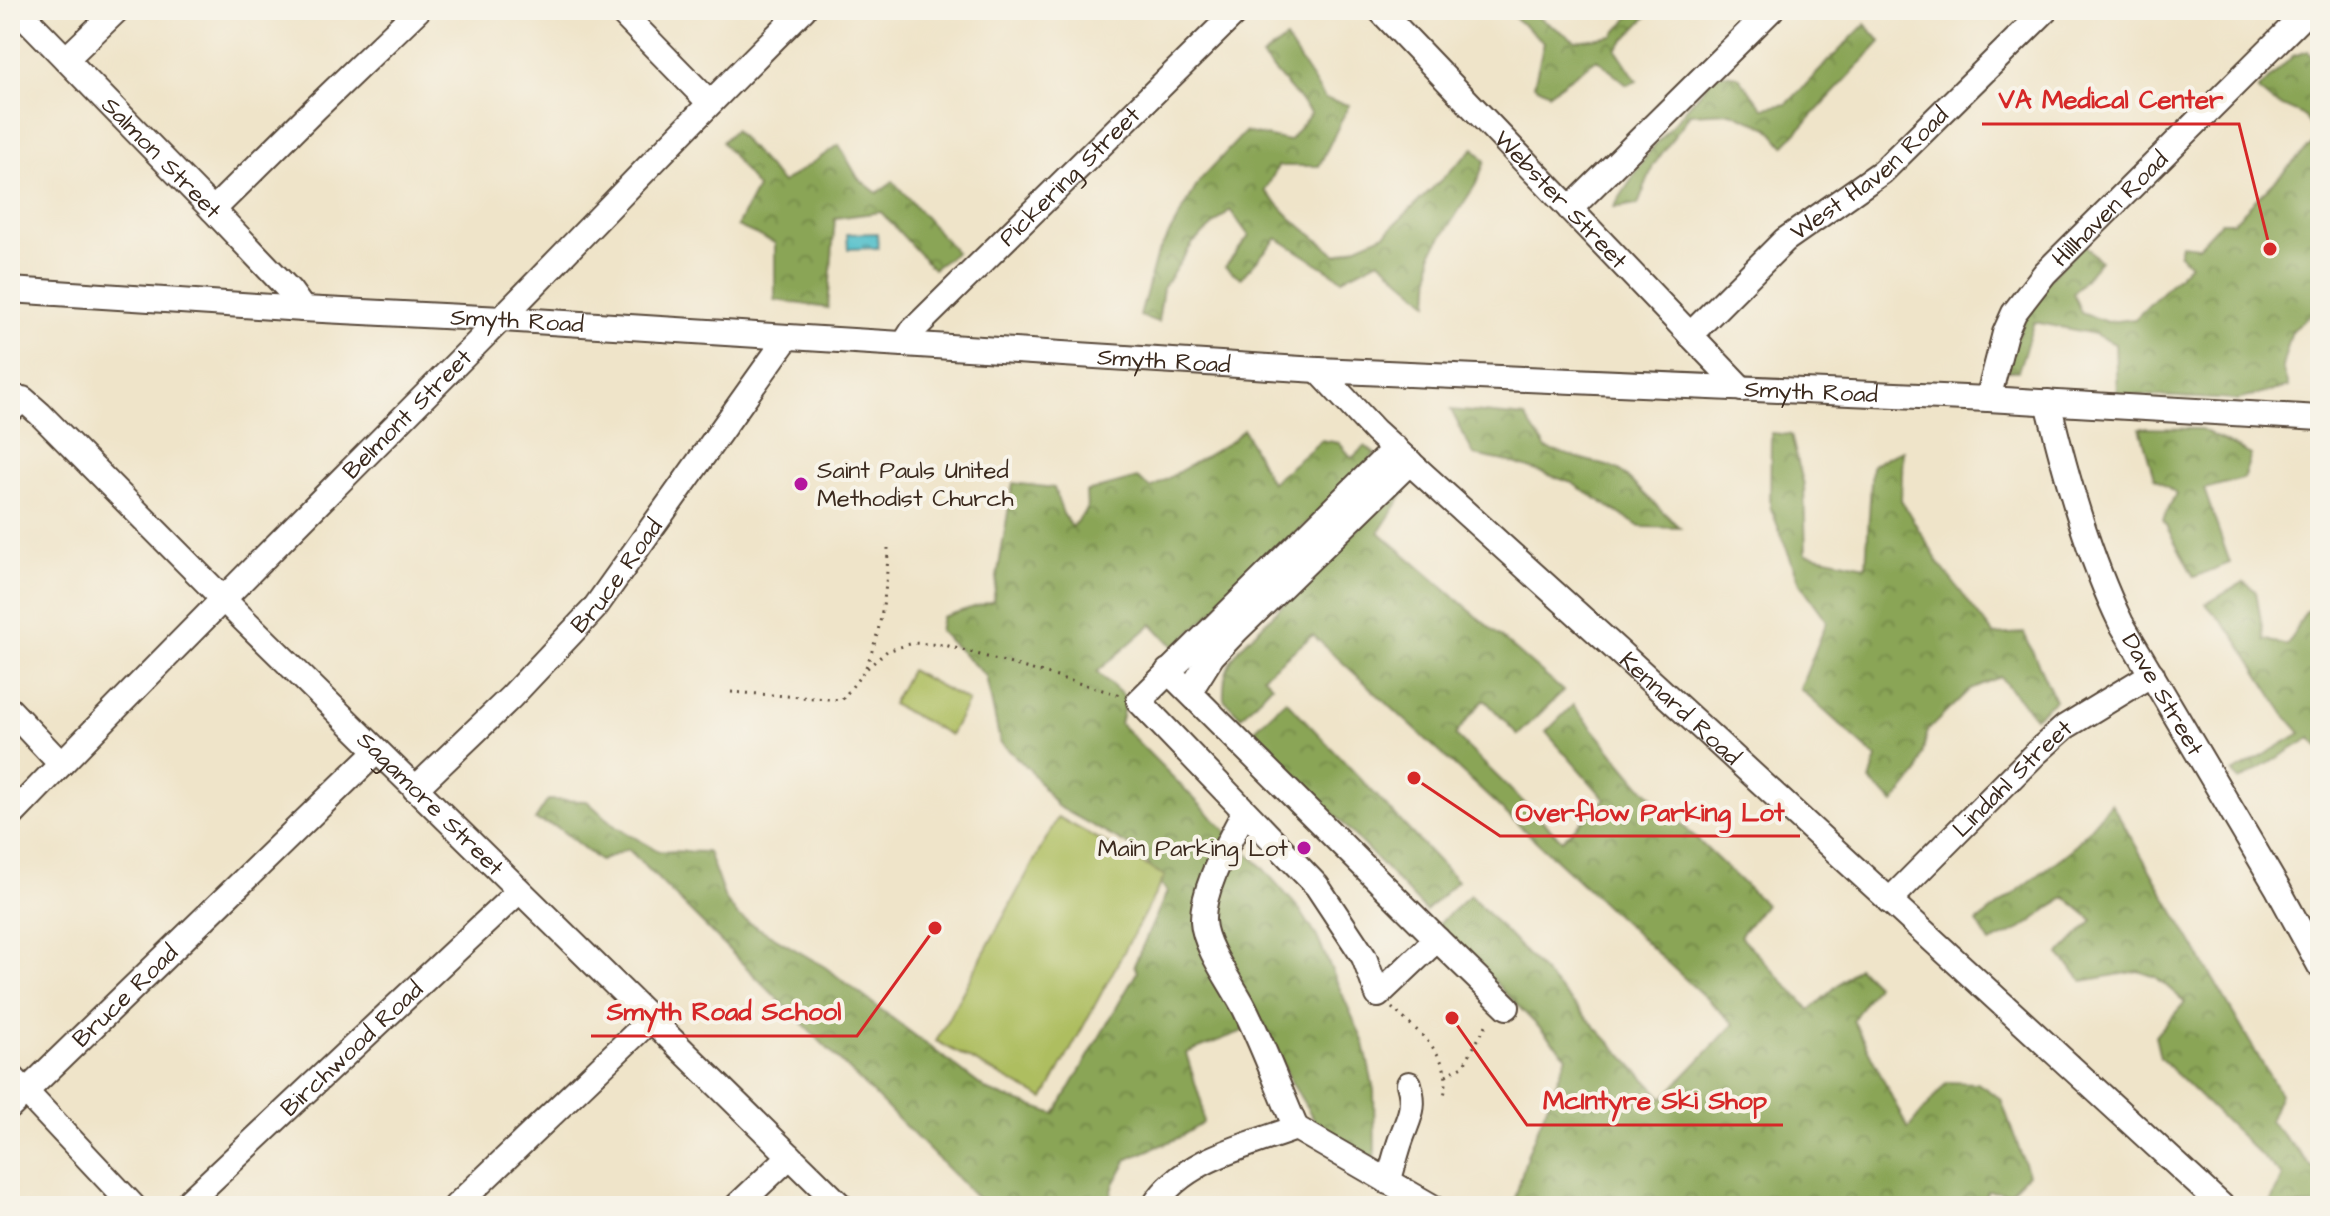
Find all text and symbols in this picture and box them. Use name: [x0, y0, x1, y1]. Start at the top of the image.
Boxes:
callout: VA Medical Center: [1982, 74, 2239, 124]
text: VA Medical Center: [1998, 82, 2224, 118]
street label: Salmon Street: [93, 89, 229, 227]
street label: Pickering Street: [992, 99, 1149, 254]
street label: West Haven Road: [1784, 99, 1957, 249]
street label: Webster Street: [1486, 123, 1635, 277]
street label: Hillhaven Road: [2045, 144, 2176, 275]
street label: Smyth Road: [449, 300, 585, 342]
street label: Smyth Road: [1096, 340, 1232, 382]
street label: Belmont Street: [335, 341, 480, 487]
street label: Smyth Road: [1744, 372, 1879, 412]
place label: Saint Pauls United Methodist Church: [817, 454, 1014, 516]
marker: Saint Pauls United Methodist Church: [792, 475, 810, 493]
street label: Bruce Road: [563, 512, 671, 641]
street label: Dave Street: [2113, 627, 2212, 763]
street label: Kennard Road: [1612, 644, 1748, 774]
street label: Lindahl Street: [1945, 712, 2081, 846]
street label: Sagamore Street: [349, 724, 512, 884]
callout: Overflow Parking Lot: [1500, 786, 1800, 836]
text: Overflow Parking Lot: [1516, 795, 1785, 834]
place label: Main Parking Lot: [1098, 832, 1288, 867]
marker: Main Parking Lot: [1295, 839, 1313, 857]
street label: Bruce Road: [65, 937, 186, 1056]
street label: Birchwood Road: [273, 974, 431, 1125]
callout: Smyth Road School: [591, 986, 857, 1036]
text: Smyth Road School: [606, 994, 841, 1033]
callout: McIntyre Ski Shop: [1527, 1075, 1783, 1125]
text: McIntyre Ski Shop: [1543, 1083, 1768, 1122]

